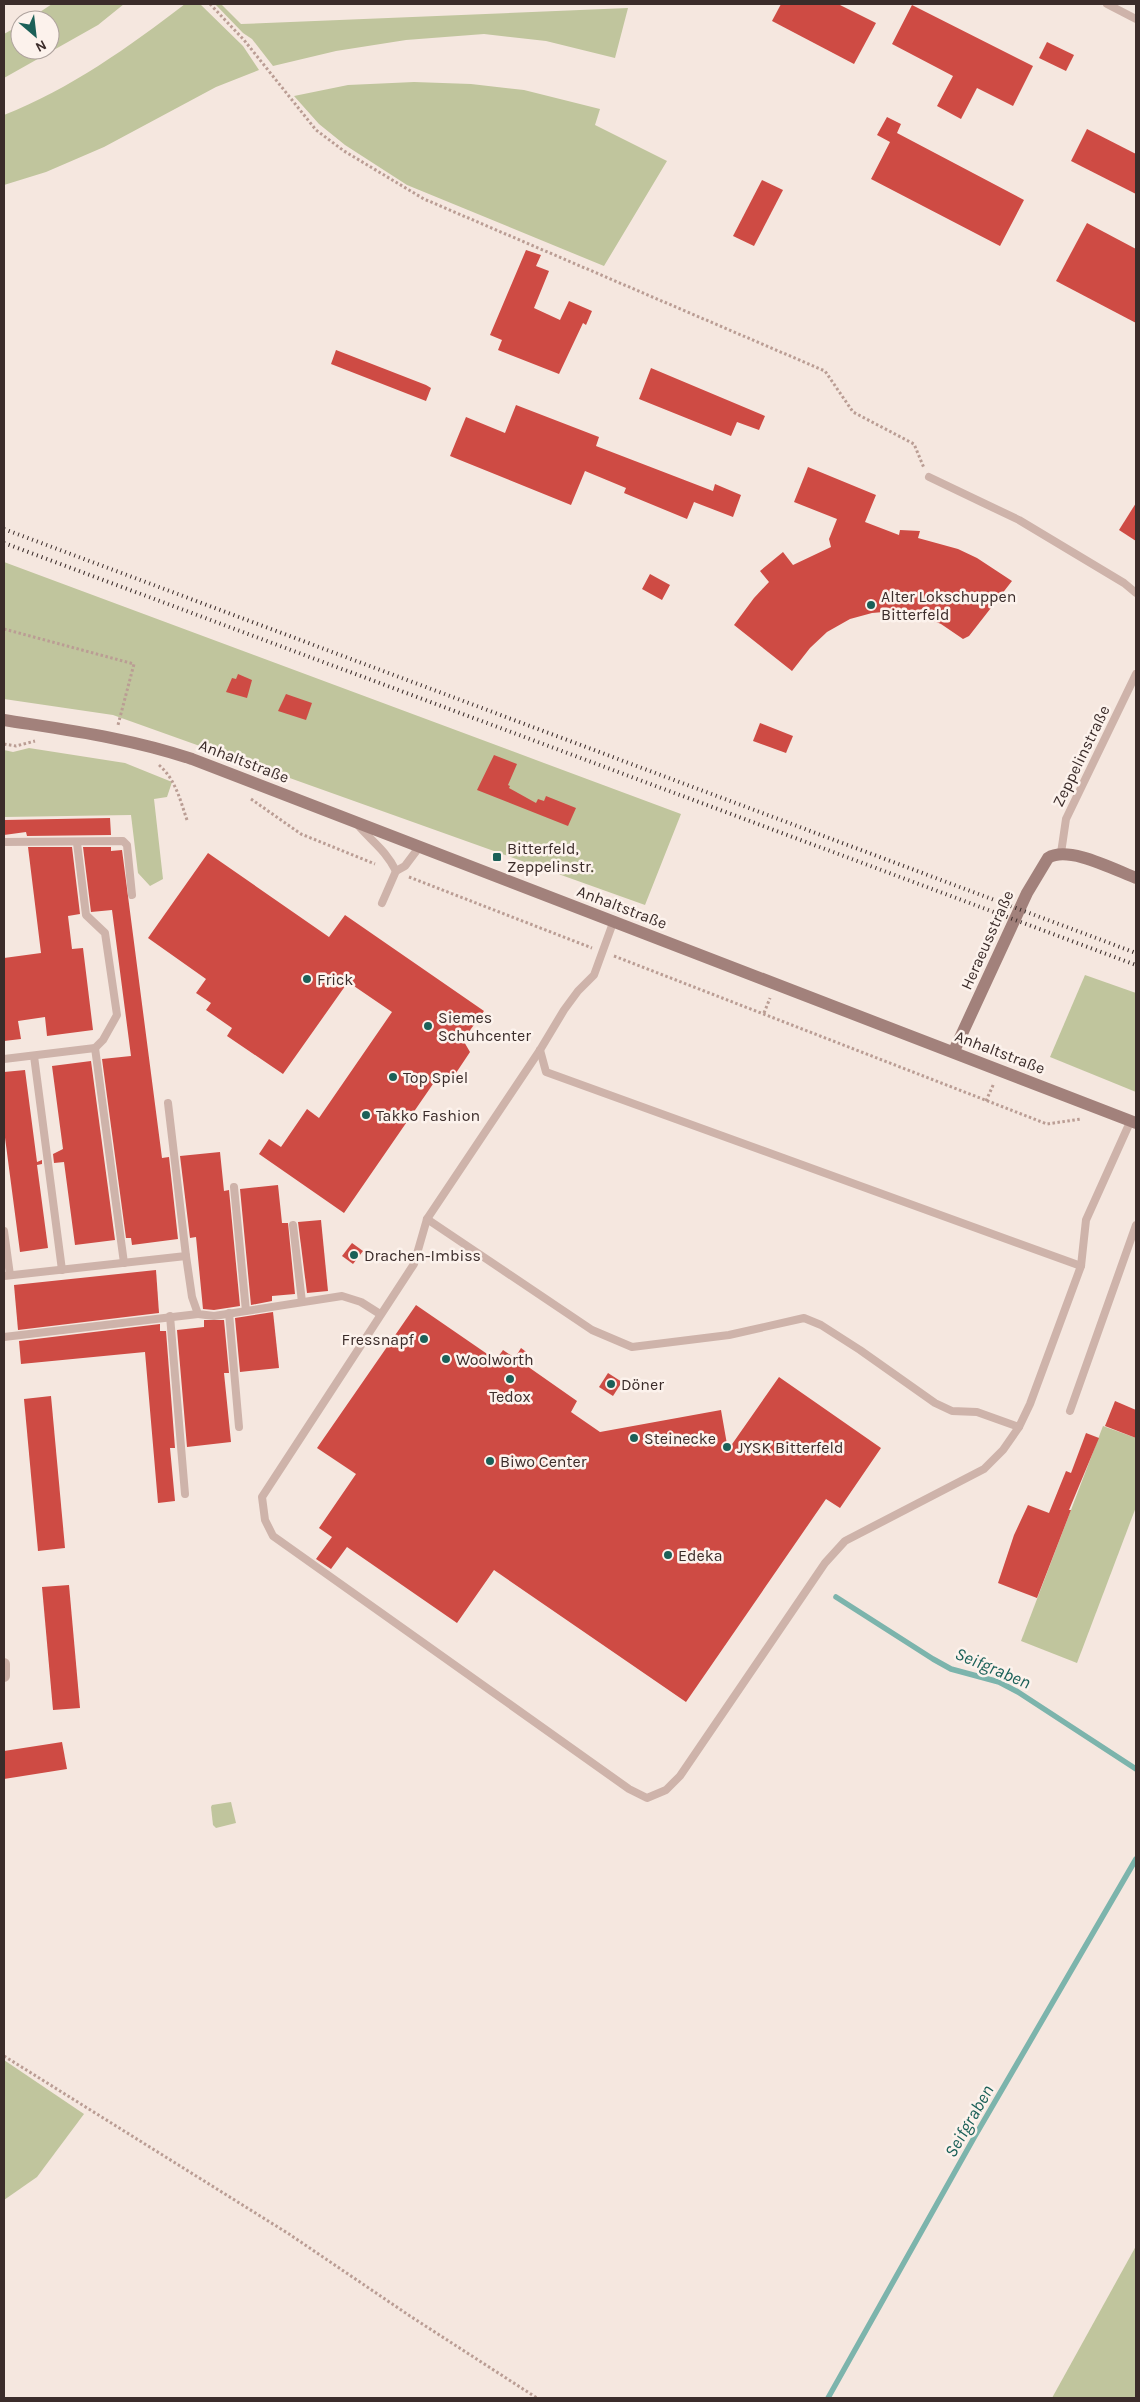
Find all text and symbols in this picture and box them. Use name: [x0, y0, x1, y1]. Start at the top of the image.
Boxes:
north arrow: [10, 10, 60, 60]
text: N: [32, 36, 49, 56]
place label: Alter Lokschuppen Bitterfeld: [881, 587, 1016, 624]
marker: Alter Lokschuppen Bitterfeld: [865, 599, 877, 611]
street label: Zeppelinstraße: [1048, 702, 1114, 810]
street label: Anhaltstraße: [196, 735, 292, 787]
place label: Bitterfeld, Zeppelinstr.: [507, 839, 594, 876]
marker: Bitterfeld, Zeppelinstr.: [491, 851, 503, 863]
street label: Anhaltstraße: [574, 881, 670, 933]
street label: Heraeusstraße: [957, 887, 1017, 993]
place label: Frick: [317, 970, 353, 989]
marker: Frick: [301, 973, 313, 985]
place label: Siemes Schuhcenter: [438, 1008, 531, 1045]
marker: Siemes Schuhcenter: [422, 1020, 434, 1032]
street label: Anhaltstraße: [952, 1026, 1048, 1078]
place label: Top Spiel: [403, 1068, 468, 1087]
marker: Top Spiel: [387, 1071, 399, 1083]
place label: Takko Fashion: [376, 1106, 480, 1125]
marker: Takko Fashion: [360, 1109, 372, 1121]
place label: Drachen-Imbiss: [364, 1246, 481, 1265]
marker: Drachen-Imbiss: [348, 1249, 360, 1261]
place label: Fressnapf: [342, 1330, 415, 1349]
marker: Fressnapf: [418, 1333, 430, 1345]
place label: Woolworth: [456, 1350, 534, 1369]
marker: Woolworth: [440, 1353, 452, 1365]
marker: Tedox: [504, 1373, 516, 1385]
place label: Döner: [621, 1375, 664, 1394]
marker: Döner: [605, 1378, 617, 1390]
place label: Tedox: [489, 1387, 531, 1406]
place label: Steinecke: [644, 1429, 716, 1448]
marker: Steinecke: [628, 1432, 640, 1444]
place label: JYSK Bitterfeld: [737, 1438, 843, 1457]
marker: JYSK Bitterfeld: [721, 1441, 733, 1453]
place label: Biwo Center: [500, 1452, 587, 1471]
marker: Biwo Center: [484, 1455, 496, 1467]
place label: Edeka: [678, 1546, 723, 1565]
marker: Edeka: [662, 1549, 674, 1561]
water label: Seifgraben: [952, 1642, 1034, 1694]
water label: Seifgraben: [939, 2081, 999, 2161]

